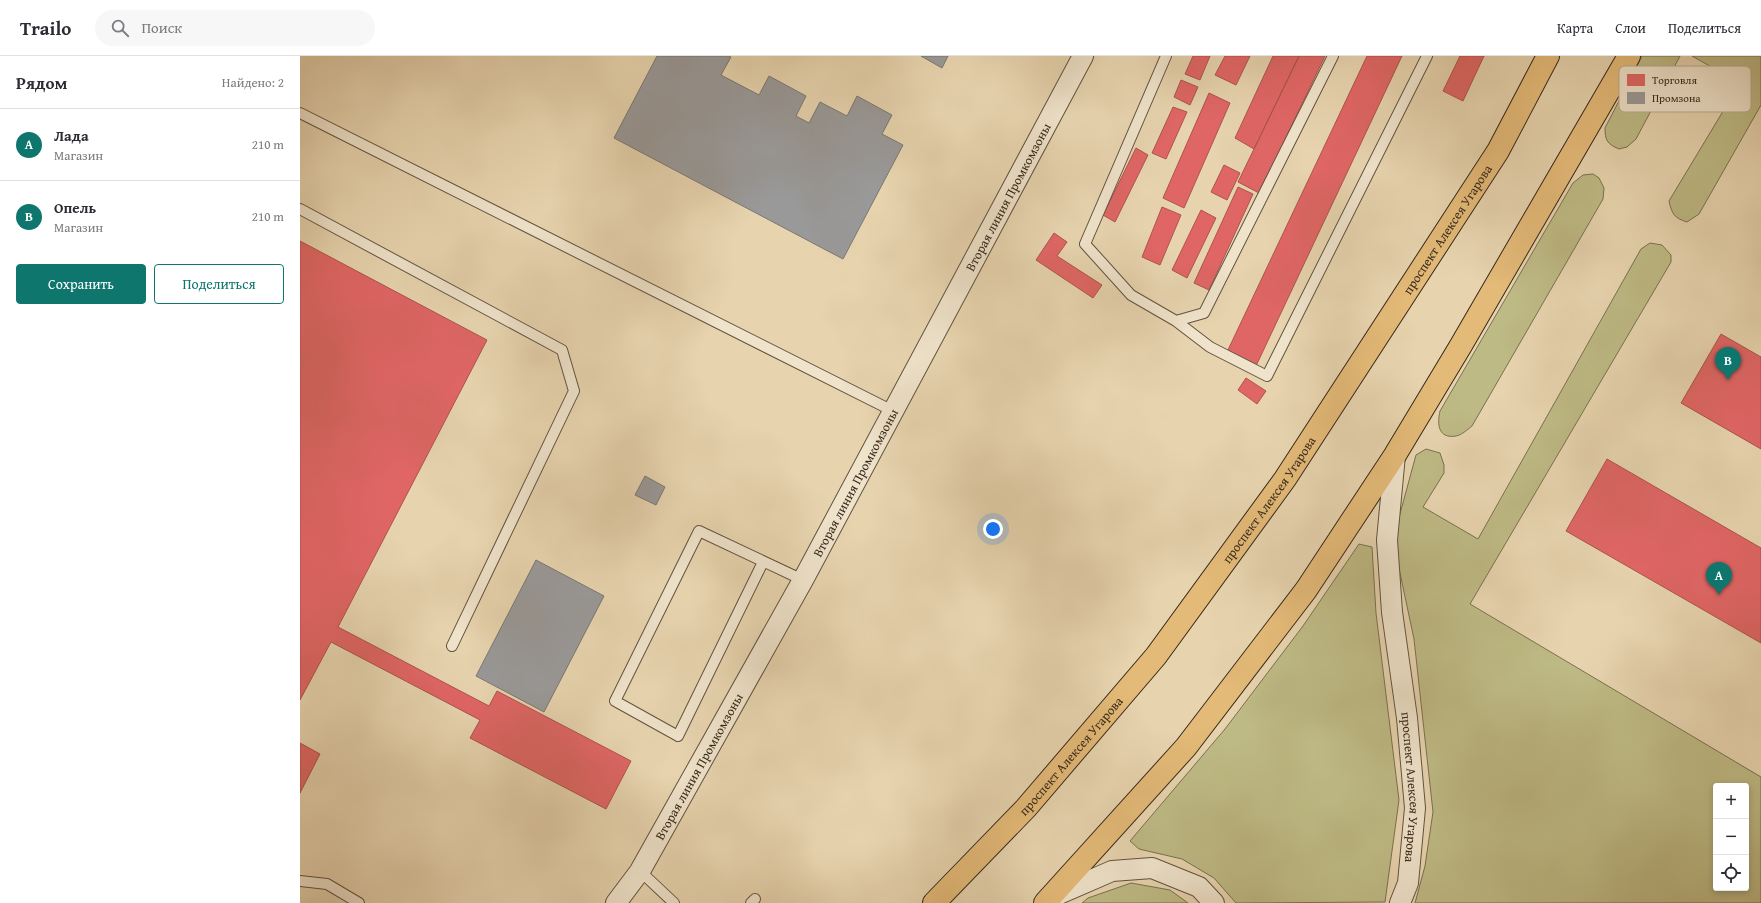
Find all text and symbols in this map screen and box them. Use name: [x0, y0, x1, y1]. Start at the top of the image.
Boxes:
search box: [95, 10, 375, 46]
text: Trailo: [20, 14, 71, 42]
icon: search: [109, 17, 131, 39]
text: Поиск: [141, 17, 182, 38]
text: Карта: [1557, 18, 1593, 38]
text: Слои: [1615, 18, 1646, 38]
text: Поделиться: [1668, 18, 1741, 38]
legend: [1619, 66, 1751, 112]
text: Рядом: [16, 70, 67, 95]
text: Торговля: [1652, 72, 1697, 88]
text: Найдено: 2: [222, 73, 284, 92]
text: Промзона: [1652, 90, 1701, 106]
street label: Вторая линия Промкомзоны: [961, 120, 1056, 275]
text: Лада: [54, 125, 89, 146]
text: A: [25, 135, 33, 154]
text: 210 m: [252, 135, 284, 154]
text: Магазин: [54, 146, 103, 165]
street label: проспект Алексея Угарова: [1398, 160, 1497, 298]
text: Опель: [54, 197, 96, 218]
text: B: [25, 207, 33, 226]
text: 210 m: [252, 207, 284, 226]
text: Магазин: [54, 218, 103, 237]
button: Сохранить: [16, 264, 146, 304]
button: Поделиться: [154, 264, 284, 304]
pin: B: [1715, 347, 1741, 380]
street label: Вторая линия Промкомзоны: [808, 405, 903, 560]
street label: проспект Алексея Угарова: [1218, 432, 1321, 567]
your location: [983, 519, 1003, 539]
pin: A: [1706, 562, 1732, 595]
street label: Вторая линия Промкомзоны: [650, 690, 748, 843]
street label: проспект Алексея Угарова: [1015, 692, 1128, 820]
street label: проспект Алексея Угарова: [1396, 711, 1424, 864]
map controls: [1713, 783, 1749, 891]
button: +: [1713, 783, 1749, 819]
button: −: [1713, 819, 1749, 855]
button: locate: [1713, 855, 1749, 891]

